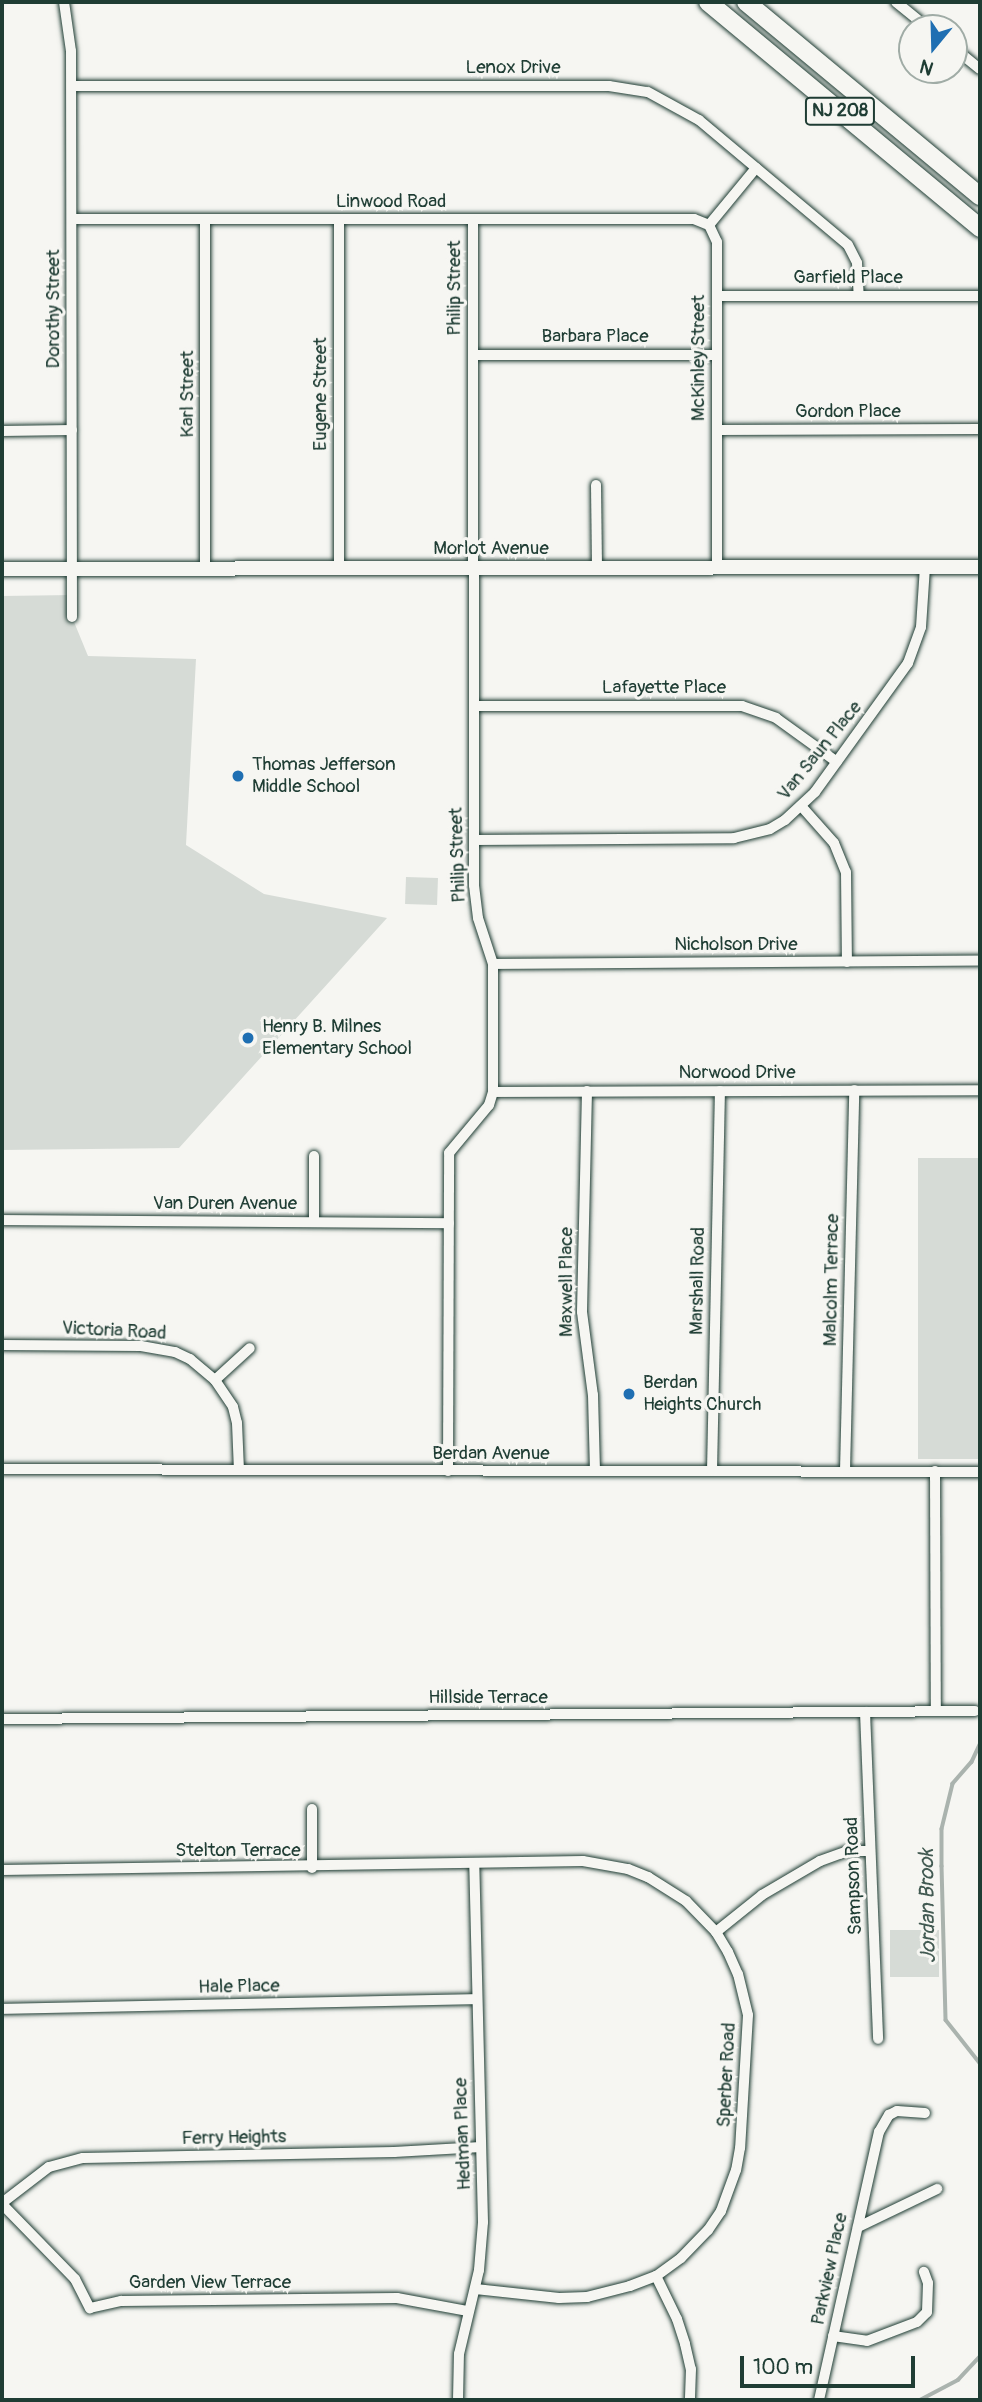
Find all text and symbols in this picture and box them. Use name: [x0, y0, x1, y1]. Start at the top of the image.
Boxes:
north arrow: [898, 14, 968, 84]
text: N: [917, 54, 937, 80]
street label: Lenox Drive: [465, 57, 561, 79]
road number: NJ 208: [803, 96, 877, 126]
street label: Linwood Road: [336, 191, 446, 213]
street label: Philip Street: [444, 240, 466, 336]
street label: Dorothy Street: [43, 249, 65, 369]
street label: Garfield Place: [793, 267, 903, 289]
street label: McKinley Street: [688, 295, 710, 421]
street label: Barbara Place: [541, 326, 649, 348]
street label: Eugene Street: [310, 337, 332, 451]
street label: Karl Street: [177, 350, 199, 438]
street label: Gordon Place: [795, 401, 901, 423]
street label: Morlot Avenue: [433, 538, 549, 560]
street label: Lafayette Place: [602, 677, 726, 699]
street label: Van Saun Place: [773, 697, 867, 805]
place label: Thomas Jefferson Middle School: [252, 754, 396, 798]
marker: Thomas Jefferson Middle School: [230, 768, 246, 784]
street label: Philip Street: [445, 807, 471, 903]
street label: Nicholson Drive: [674, 934, 798, 956]
place label: Henry B. Milnes Elementary School: [262, 1016, 412, 1060]
marker: Henry B. Milnes Elementary School: [240, 1030, 256, 1046]
street label: Norwood Drive: [678, 1062, 796, 1084]
street label: Van Duren Avenue: [153, 1193, 297, 1215]
street label: Malcolm Terrace: [819, 1214, 845, 1346]
street label: Maxwell Place: [556, 1227, 578, 1337]
street label: Marshall Road: [686, 1227, 710, 1335]
street label: Victoria Road: [61, 1317, 167, 1345]
place label: Berdan Heights Church: [643, 1372, 761, 1416]
marker: Berdan Heights Church: [621, 1386, 637, 1402]
street label: Berdan Avenue: [432, 1443, 550, 1465]
street label: Hillside Terrace: [428, 1687, 548, 1709]
street label: Sampson Road: [841, 1816, 867, 1936]
street label: Stelton Terrace: [175, 1840, 301, 1862]
water label: Jordan Brook: [914, 1849, 942, 1963]
street label: Hale Place: [198, 1975, 280, 1999]
street label: Sperber Road: [713, 2022, 741, 2128]
street label: Hedman Place: [450, 2077, 476, 2191]
street label: Ferry Heights: [181, 2126, 287, 2150]
street label: Parkview Place: [807, 2211, 853, 2327]
street label: Garden View Terrace: [129, 2272, 291, 2294]
scale bar: [744, 2342, 919, 2386]
text: 100 m: [753, 2354, 813, 2381]

